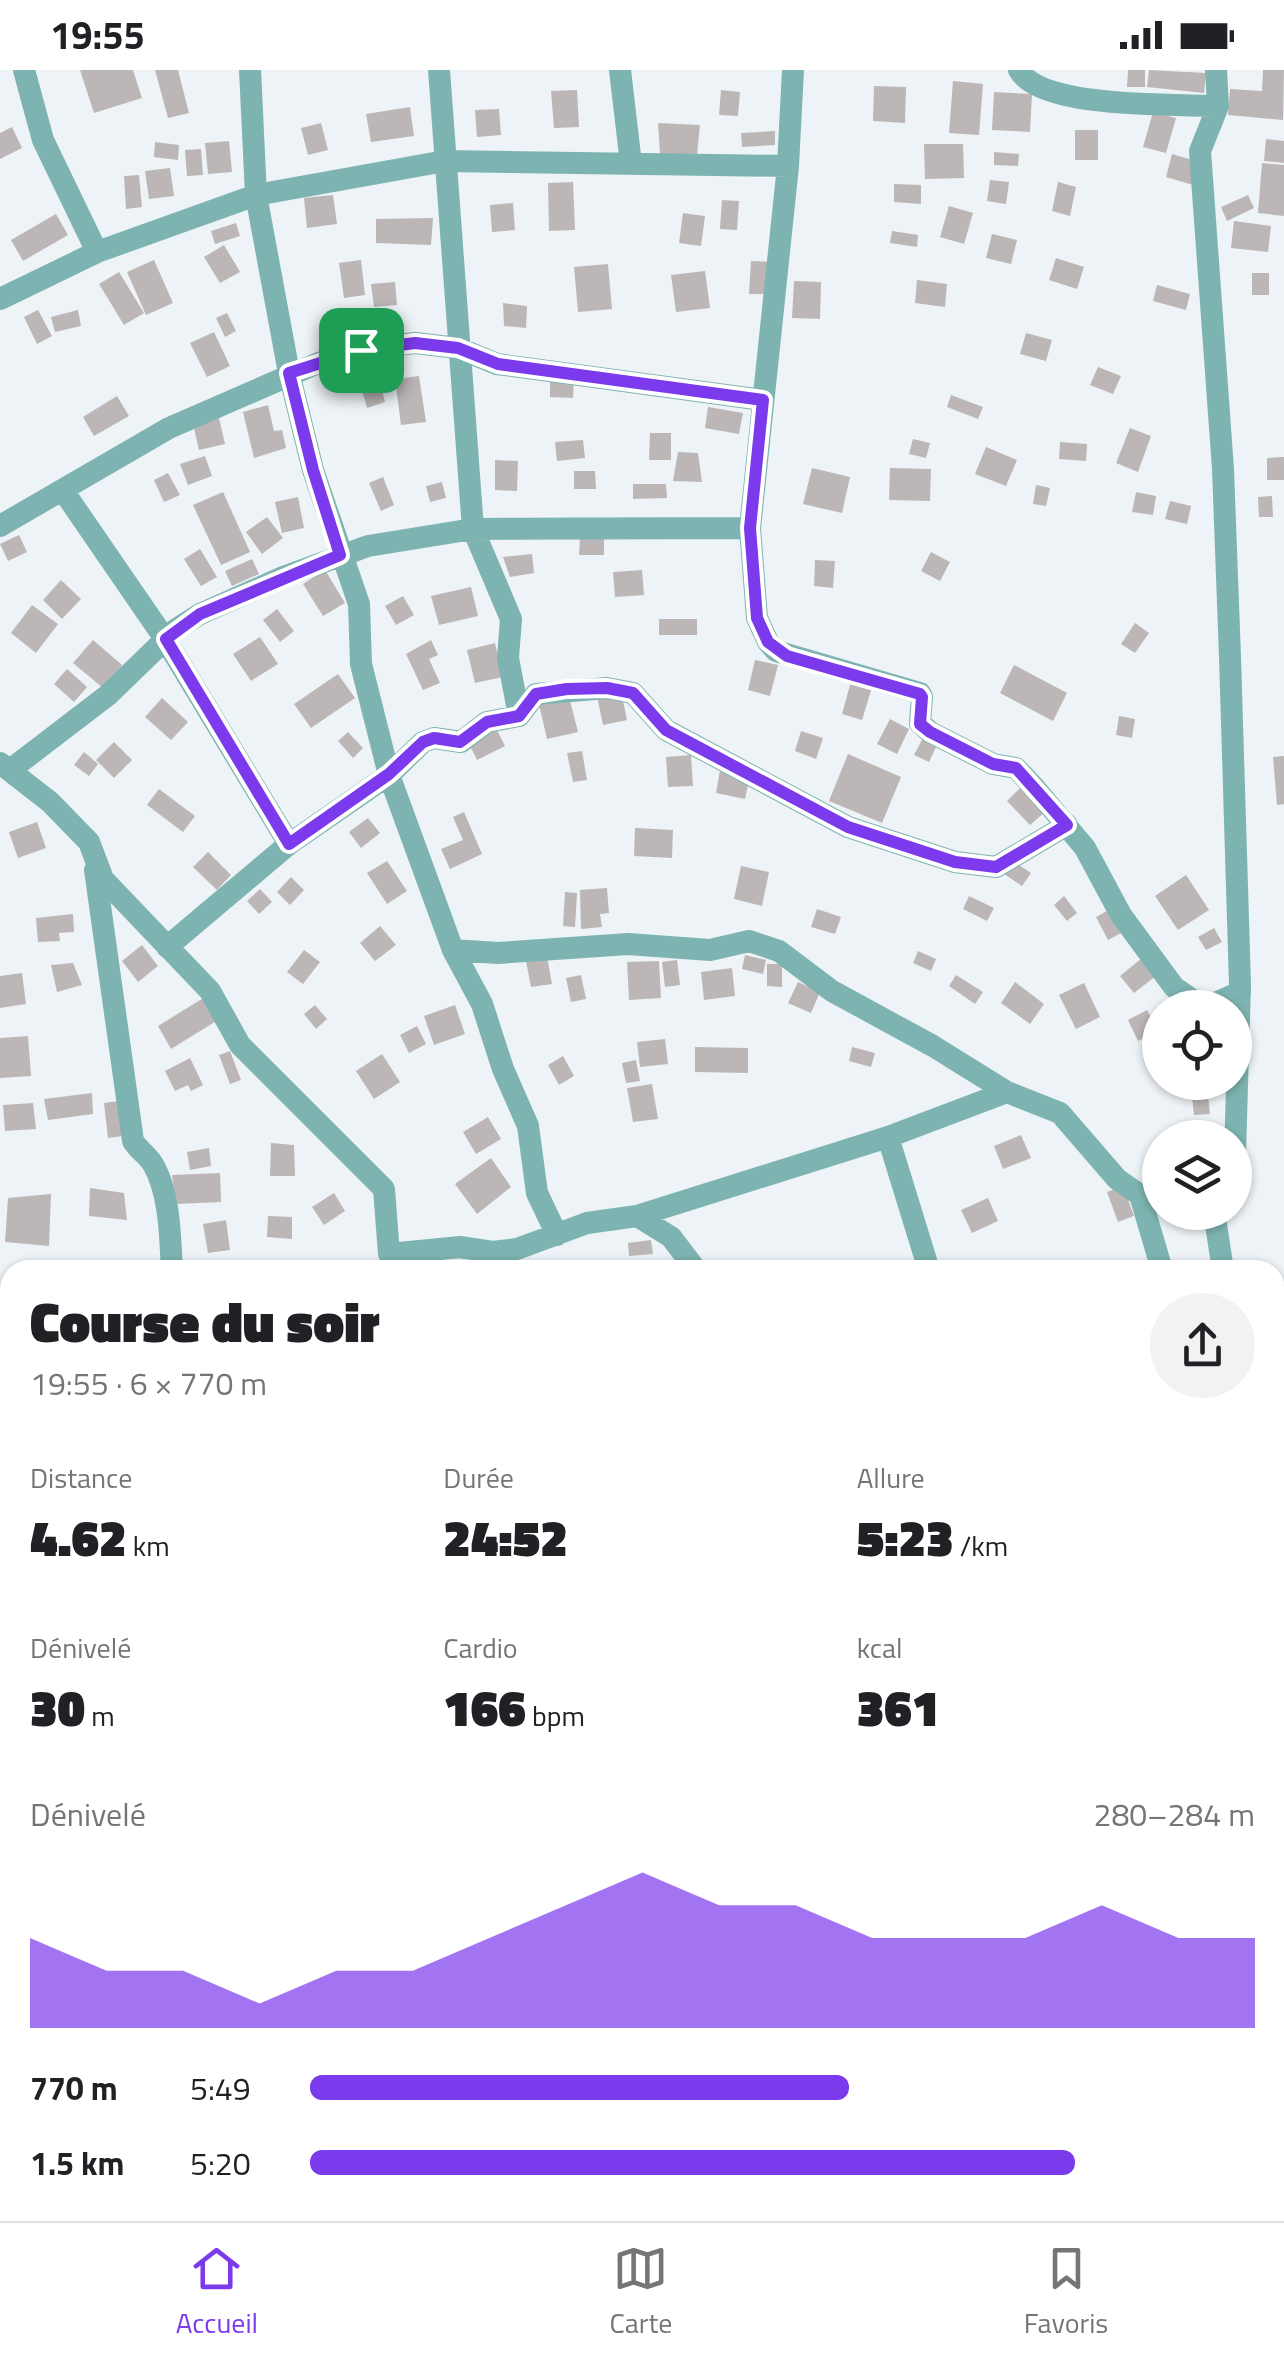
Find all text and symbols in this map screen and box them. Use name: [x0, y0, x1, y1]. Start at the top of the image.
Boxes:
text: 19:55: [50, 6, 145, 64]
pin: [319, 308, 404, 393]
icon: arrive: [334, 323, 389, 378]
map controls: [1142, 990, 1252, 1230]
button: locate: [1142, 990, 1252, 1100]
button: layers: [1142, 1120, 1252, 1230]
text: Course du soir: [30, 1280, 380, 1363]
button: share: [1150, 1293, 1255, 1398]
text: 19:55 · 6 × 770 m: [30, 1359, 267, 1407]
text: Distance: [30, 1456, 132, 1499]
text: Durée: [443, 1456, 514, 1499]
text: Allure: [857, 1456, 925, 1499]
text: 4.62: [30, 1499, 127, 1575]
text: 24:52: [443, 1499, 568, 1575]
text: 5:23: [857, 1499, 954, 1575]
text: km: [127, 1524, 170, 1567]
text: /km: [954, 1524, 1008, 1567]
text: Dénivelé: [30, 1626, 131, 1669]
text: Cardio: [443, 1626, 518, 1669]
text: kcal: [857, 1626, 902, 1669]
text: 30: [30, 1669, 85, 1745]
text: 166: [443, 1669, 526, 1745]
text: 361: [857, 1669, 939, 1745]
text: m: [85, 1694, 115, 1737]
text: bpm: [526, 1694, 585, 1737]
text: Dénivelé: [30, 1790, 146, 1838]
text: 280–284 m: [1093, 1790, 1255, 1838]
text: 770 m: [30, 2064, 118, 2112]
text: 5:49: [190, 2064, 251, 2112]
text: 1.5 km: [30, 2139, 124, 2187]
text: 5:20: [190, 2139, 251, 2187]
tab: Accueil: [176, 2241, 258, 2344]
tab: Carte: [609, 2241, 672, 2344]
tab: Favoris: [1024, 2241, 1108, 2344]

